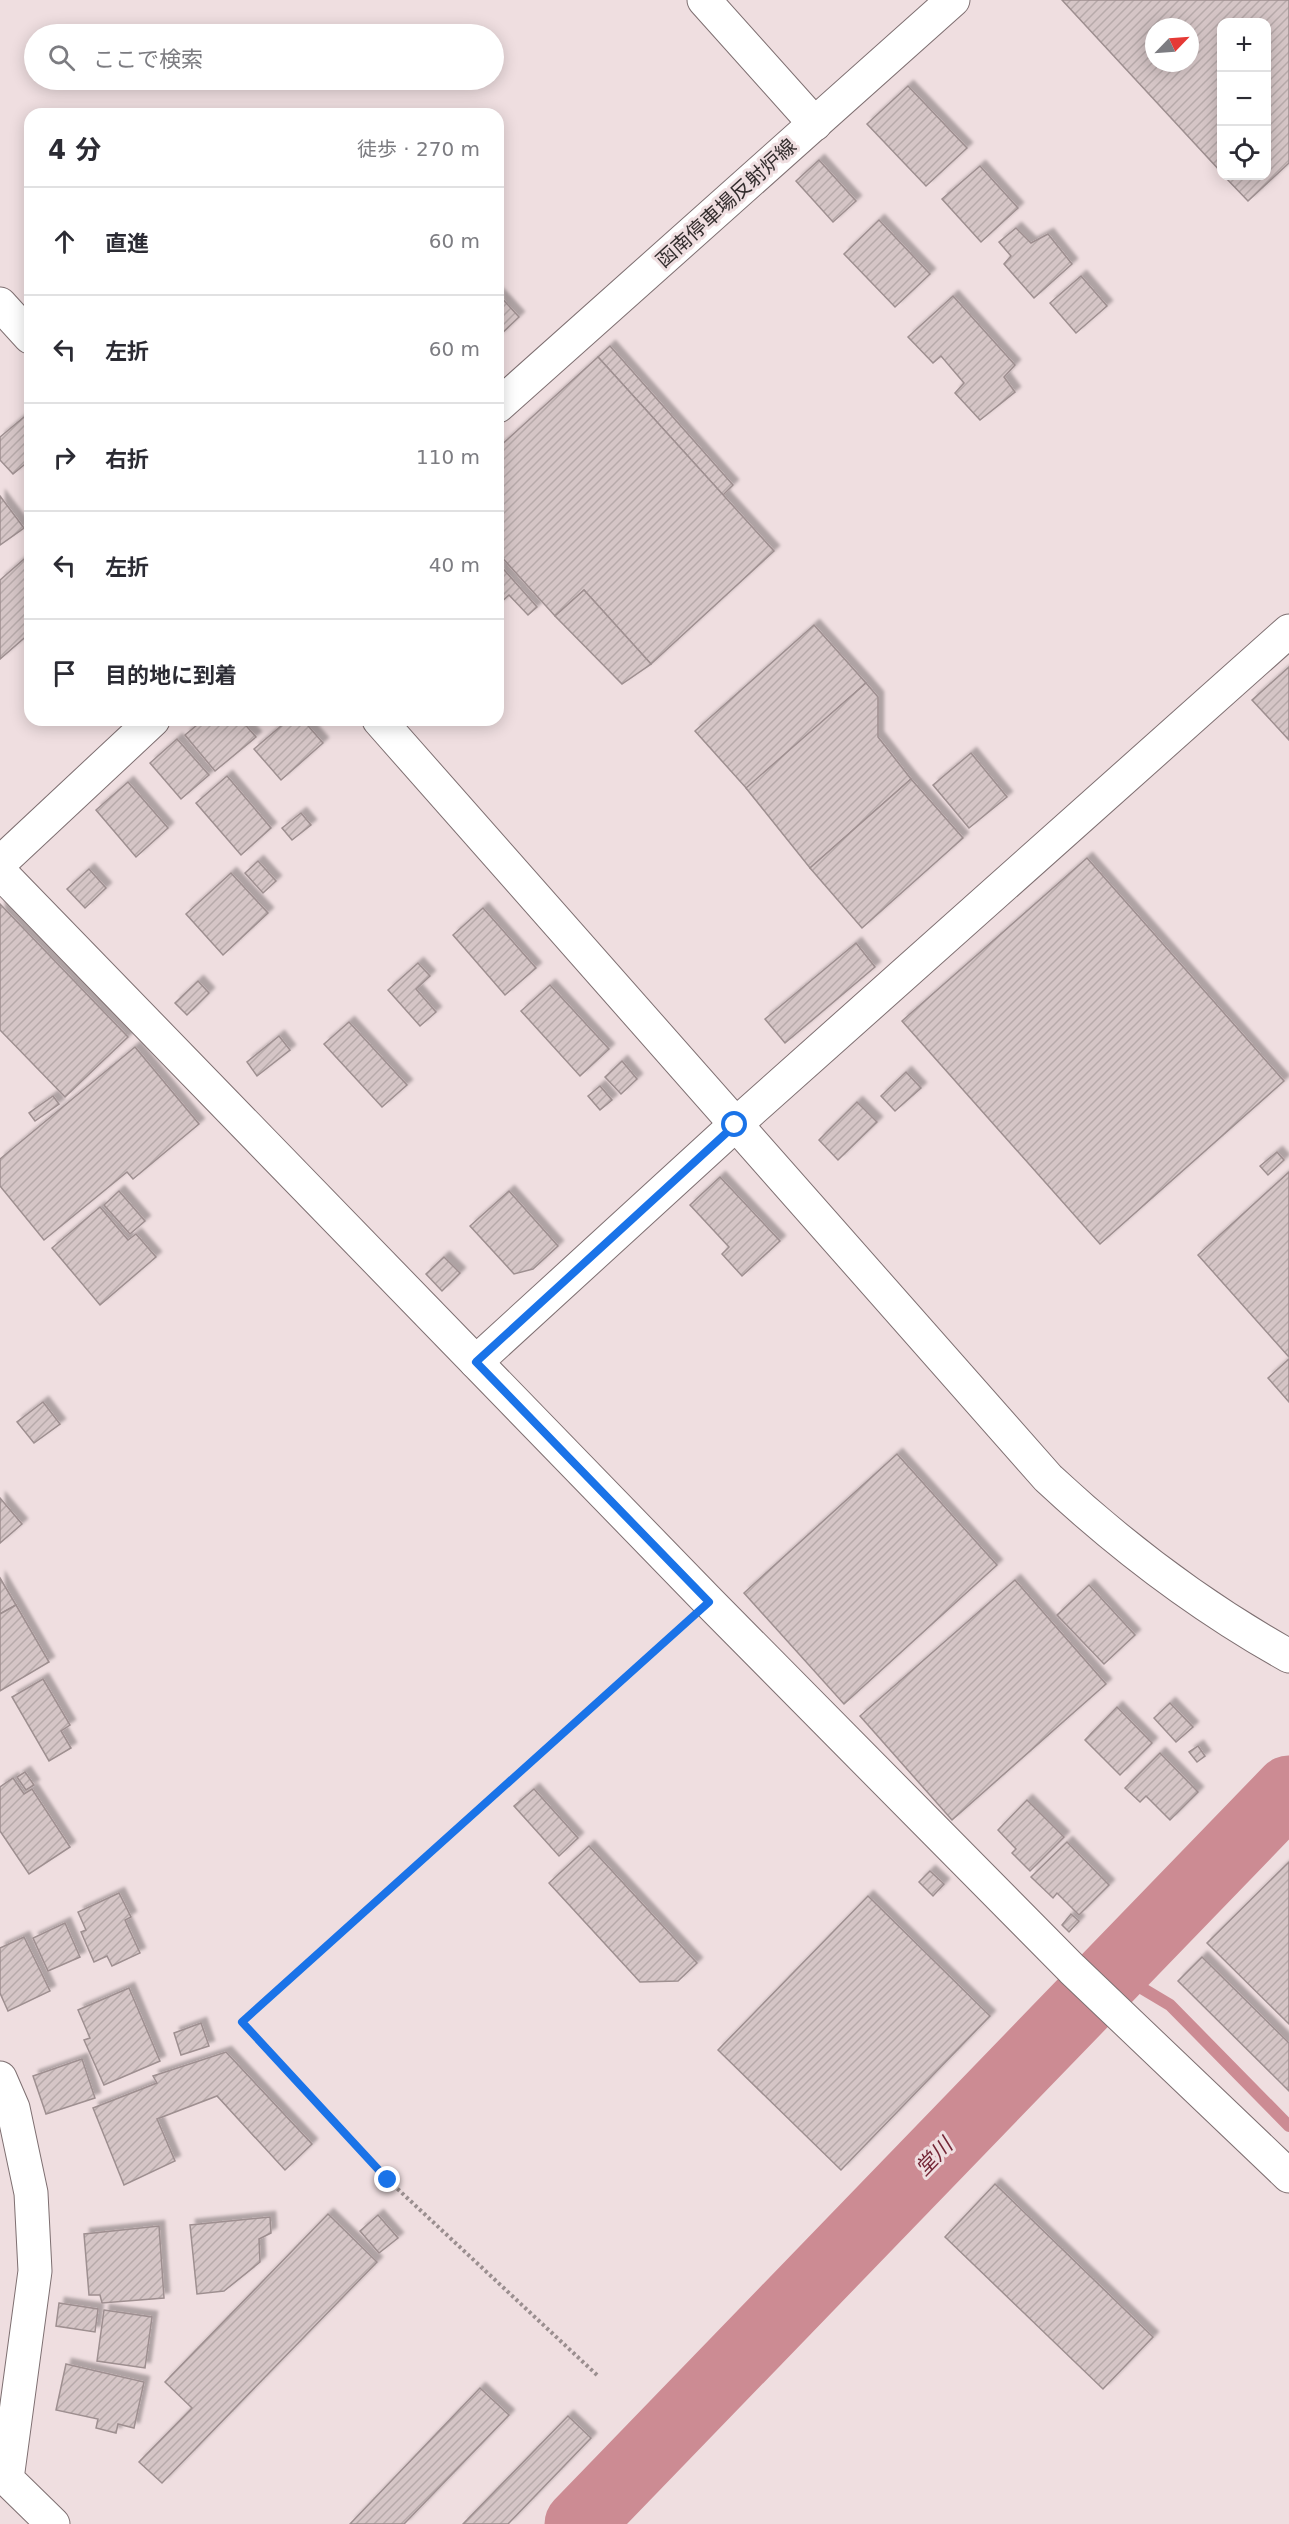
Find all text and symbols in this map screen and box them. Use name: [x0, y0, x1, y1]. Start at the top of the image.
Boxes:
north arrow: [1145, 18, 1199, 72]
map controls: [1217, 18, 1271, 180]
button: +: [1217, 18, 1271, 72]
search box: [24, 24, 504, 90]
icon: search: [45, 41, 78, 74]
text: ここで検索: [93, 47, 203, 72]
button: −: [1217, 72, 1271, 126]
button: locate: [1217, 126, 1271, 180]
street label: 函南停車場反射炉線: [651, 134, 801, 272]
text: 4 分: [48, 135, 101, 165]
text: 徒歩 · 270 m: [357, 137, 480, 161]
icon: ahead: [48, 225, 81, 258]
text: 60 m: [429, 229, 480, 253]
text: 直進: [105, 231, 149, 256]
icon: left: [48, 333, 81, 366]
text: 60 m: [429, 337, 480, 361]
text: 左折: [105, 339, 149, 364]
icon: right: [48, 441, 81, 474]
text: 110 m: [416, 445, 480, 469]
text: 右折: [105, 447, 149, 472]
icon: left: [48, 549, 81, 582]
text: 40 m: [429, 553, 480, 577]
text: 左折: [105, 555, 149, 580]
icon: arrive: [48, 657, 81, 690]
text: 目的地に到着: [105, 663, 237, 688]
route start: [721, 1111, 747, 1137]
water label: 堂川: [911, 2132, 959, 2180]
route end: [374, 2166, 400, 2192]

